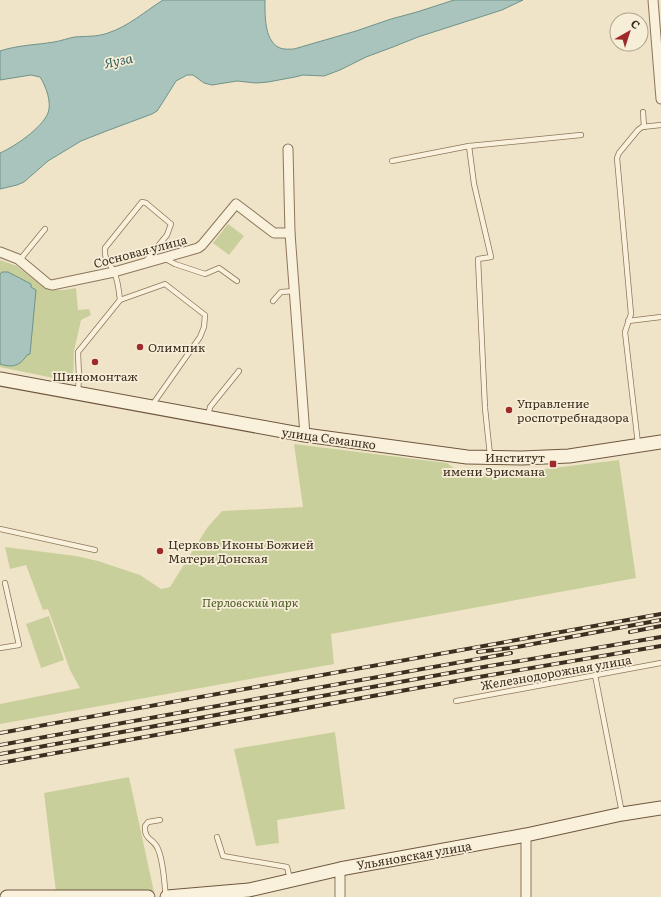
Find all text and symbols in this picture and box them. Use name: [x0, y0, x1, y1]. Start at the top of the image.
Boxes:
north arrow: [609, 12, 649, 52]
text: С: [628, 15, 644, 32]
water label: Яуза: [102, 48, 135, 72]
street label: Сосновая улица: [91, 230, 189, 272]
place label: Олимпик: [148, 338, 205, 356]
marker: Олимпик: [135, 342, 145, 352]
marker: Шиномонтаж: [90, 357, 100, 367]
place label: Шиномонтаж: [52, 367, 138, 385]
place label: Управление роспотребнадзора: [517, 394, 629, 426]
marker: Управление роспотребнадзора: [504, 405, 514, 415]
street label: улица Семашко: [281, 422, 377, 454]
place label: Институт имени Эрисмана: [443, 448, 546, 480]
marker: Институт имени Эрисмана: [548, 459, 558, 469]
place label: Церковь Иконы Божией Матери Донская: [168, 535, 314, 567]
marker: Церковь Иконы Божией Матери Донская: [155, 546, 165, 556]
park label: Перловский парк: [202, 593, 299, 611]
street label: Железнодорожная улица: [479, 650, 633, 694]
street label: Ульяновская улица: [355, 836, 473, 874]

